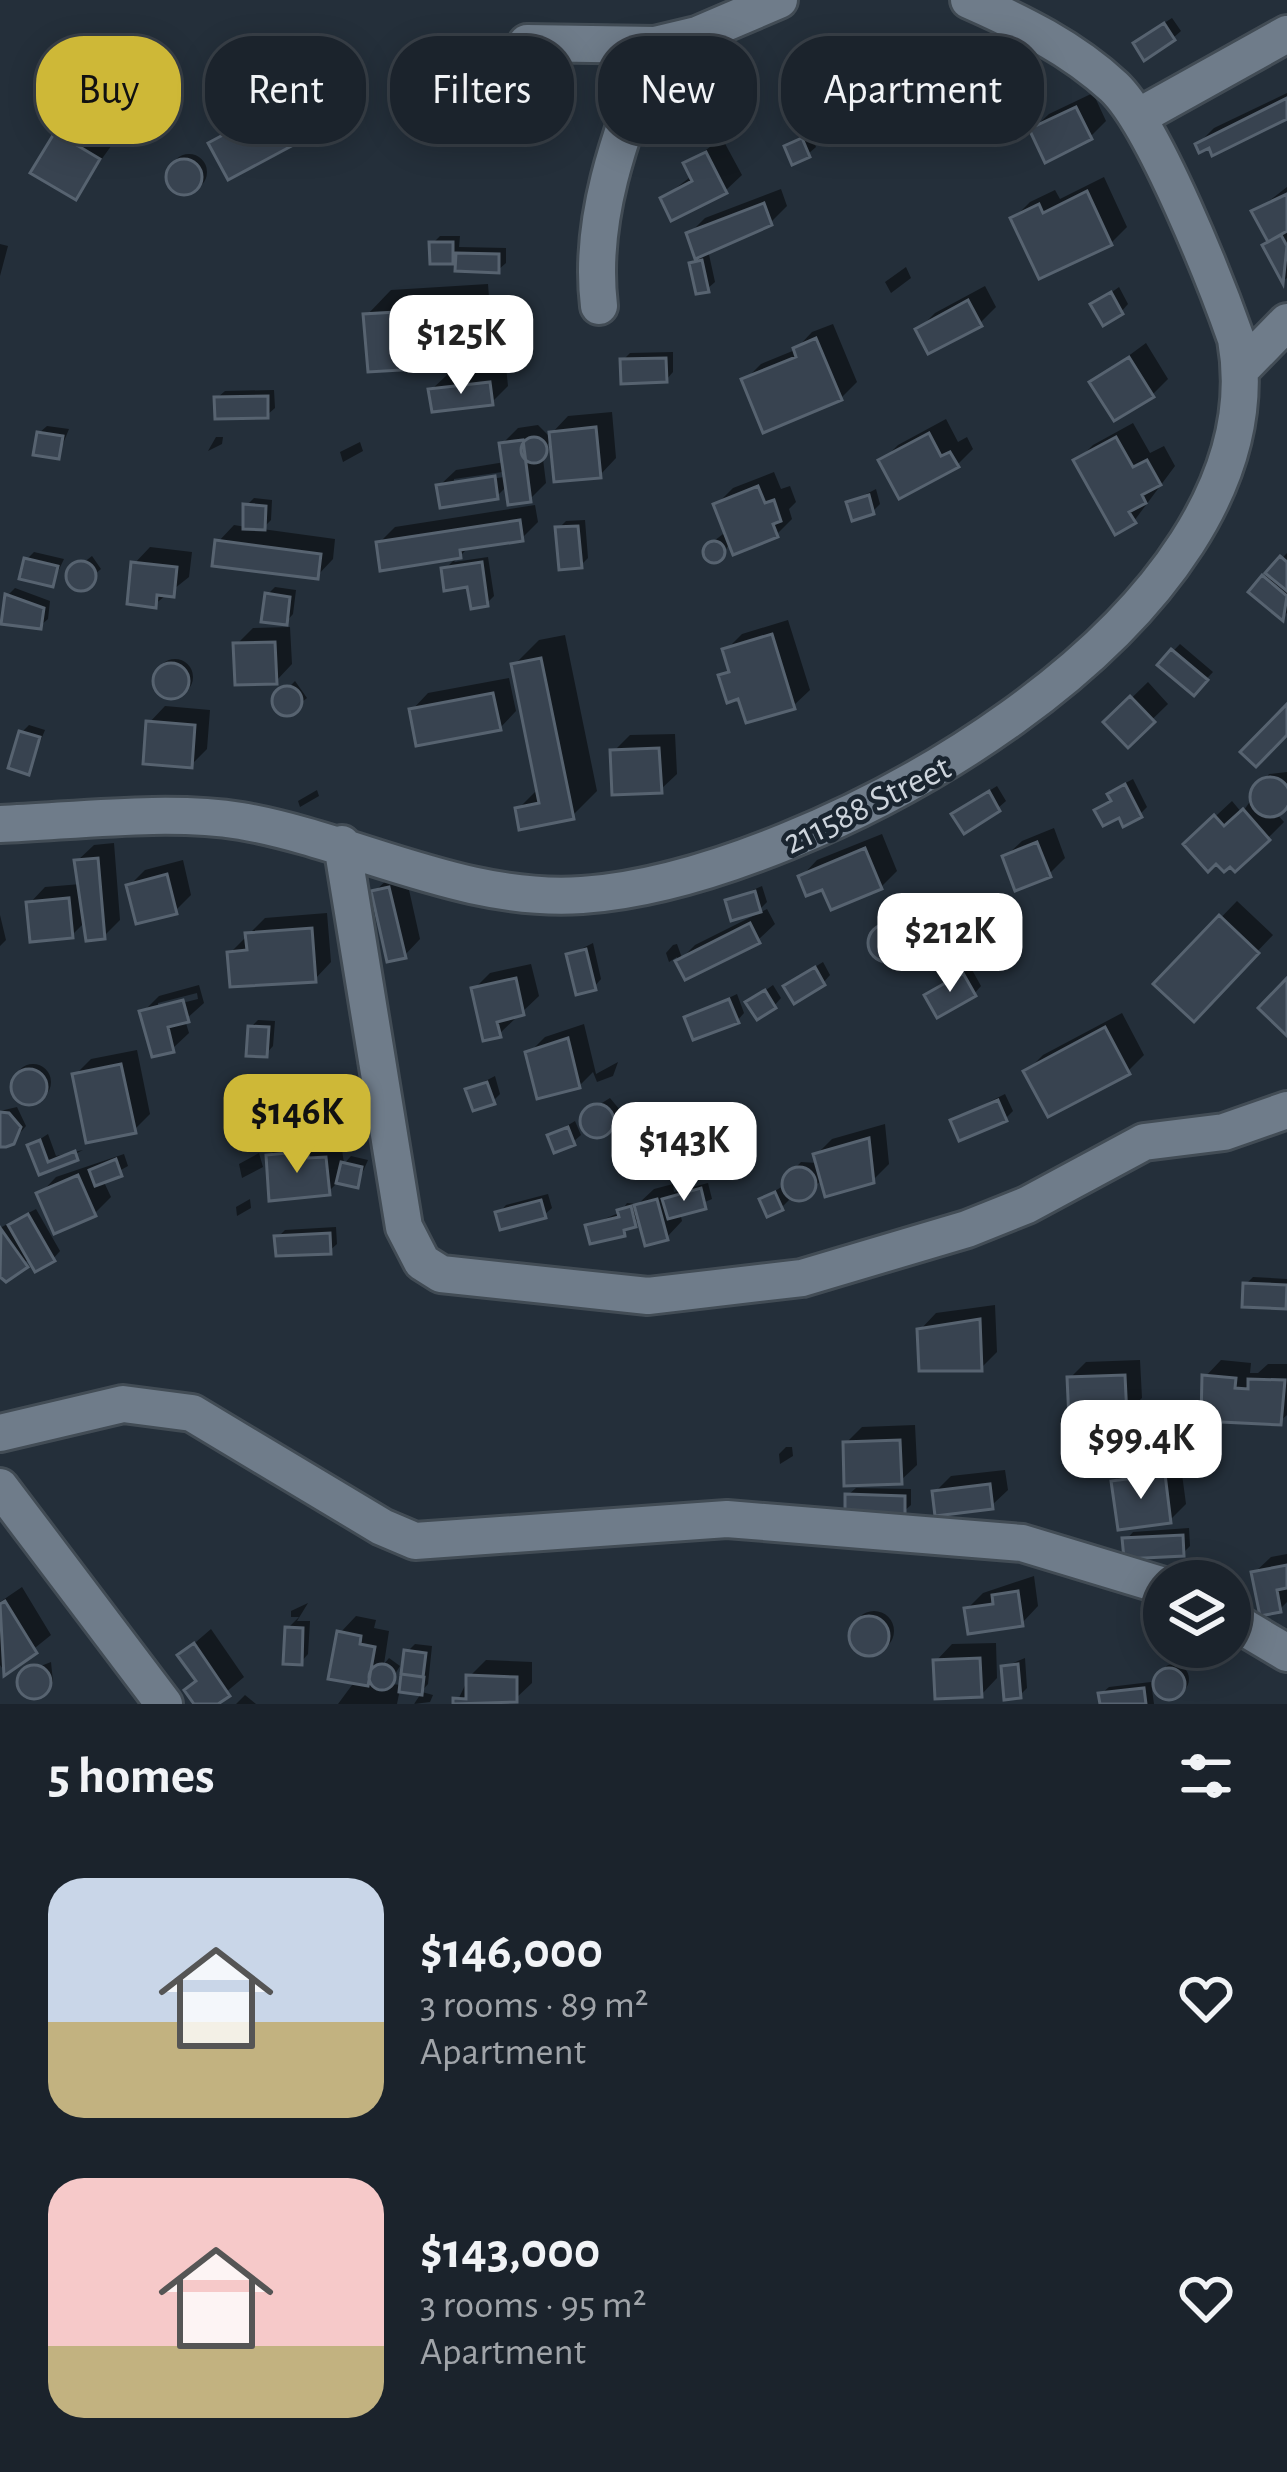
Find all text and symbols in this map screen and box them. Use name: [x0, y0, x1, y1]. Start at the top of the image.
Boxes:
chip: Buy: [36, 36, 181, 144]
chip: Rent: [205, 36, 366, 144]
chip: Filters: [390, 36, 574, 144]
chip: New: [598, 36, 757, 144]
chip: Apartment: [781, 36, 1044, 144]
pin: $125K: [377, 295, 545, 397]
text: $125K: [416, 314, 506, 353]
street label: 211588 Street: [778, 749, 957, 861]
pin: $212K: [866, 893, 1034, 995]
text: $212K: [904, 912, 996, 951]
pin: $146K: [213, 1074, 381, 1176]
text: $146K: [251, 1093, 343, 1132]
pin: $143K: [600, 1102, 768, 1204]
text: $143K: [639, 1121, 729, 1160]
pin: $99.4K: [1043, 1400, 1239, 1502]
text: $99.4K: [1088, 1419, 1194, 1458]
map controls: [1143, 1560, 1251, 1668]
button: layers: [1143, 1560, 1251, 1668]
icon: filters: [1173, 1743, 1239, 1809]
text: 5 homes: [48, 1751, 215, 1802]
icon: home: [144, 1926, 288, 2070]
text: $146,000: [420, 1926, 603, 1977]
icon: heart: [1173, 1965, 1239, 2031]
text: 3 rooms · 89 m²: [420, 1986, 648, 2025]
text: Apartment: [420, 2033, 586, 2072]
icon: home: [144, 2226, 288, 2370]
text: $143,000: [420, 2226, 600, 2277]
icon: heart: [1173, 2265, 1239, 2331]
text: 3 rooms · 95 m²: [420, 2286, 646, 2325]
text: Apartment: [420, 2333, 586, 2372]

